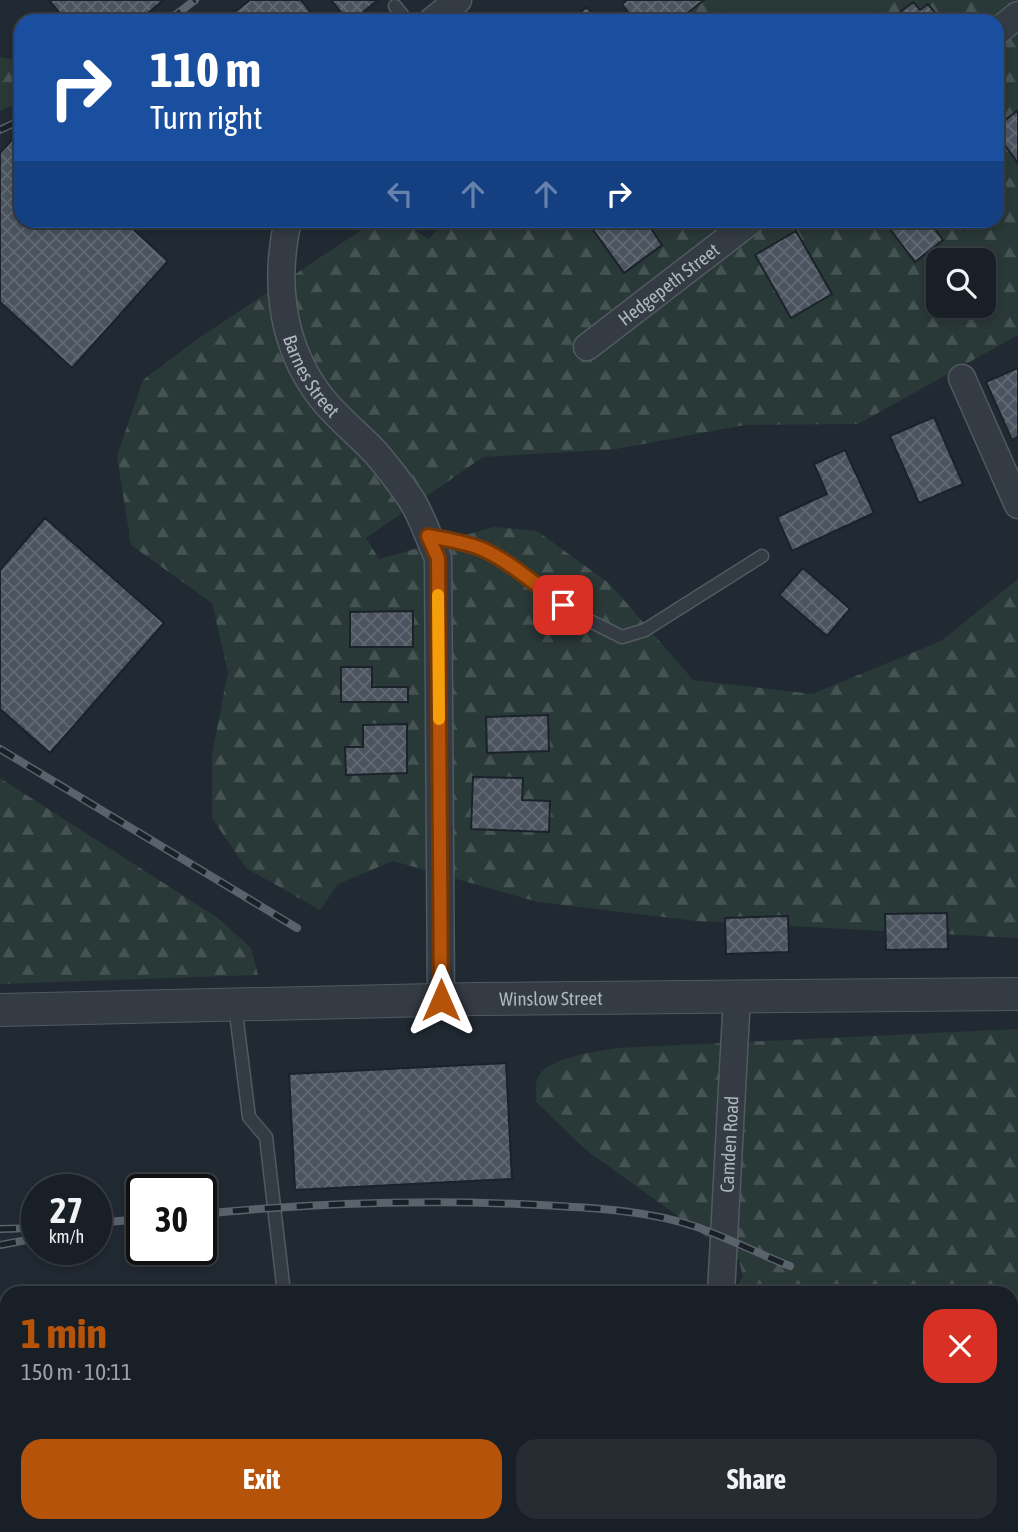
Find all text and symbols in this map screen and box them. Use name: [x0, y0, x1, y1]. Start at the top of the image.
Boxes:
text: 110 m: [150, 41, 261, 97]
icon: right: [35, 42, 126, 133]
text: Turn right: [150, 99, 263, 136]
icon: left: [381, 175, 419, 213]
icon: ahead: [454, 175, 492, 213]
icon: ahead: [527, 175, 565, 213]
icon: right: [600, 175, 638, 213]
street label: Hedgepeth Street: [614, 238, 724, 330]
map controls: [926, 248, 996, 318]
button: search: [926, 248, 996, 318]
street label: Barnes Street: [279, 332, 344, 422]
pin: [533, 575, 593, 635]
icon: arrive: [544, 586, 582, 624]
position arrow: [404, 963, 478, 1037]
street label: Winslow Street: [499, 987, 603, 1010]
street label: Camden Road: [715, 1095, 743, 1193]
speed limit sign: 30: [126, 1174, 217, 1265]
text: 27: [50, 1190, 83, 1230]
text: km/h: [49, 1226, 84, 1247]
text: 1 min: [21, 1309, 107, 1357]
button: close: [923, 1309, 997, 1383]
text: 150 m · 10:11: [21, 1359, 132, 1385]
button: Exit: [21, 1439, 502, 1519]
button: Share: [516, 1439, 997, 1519]

